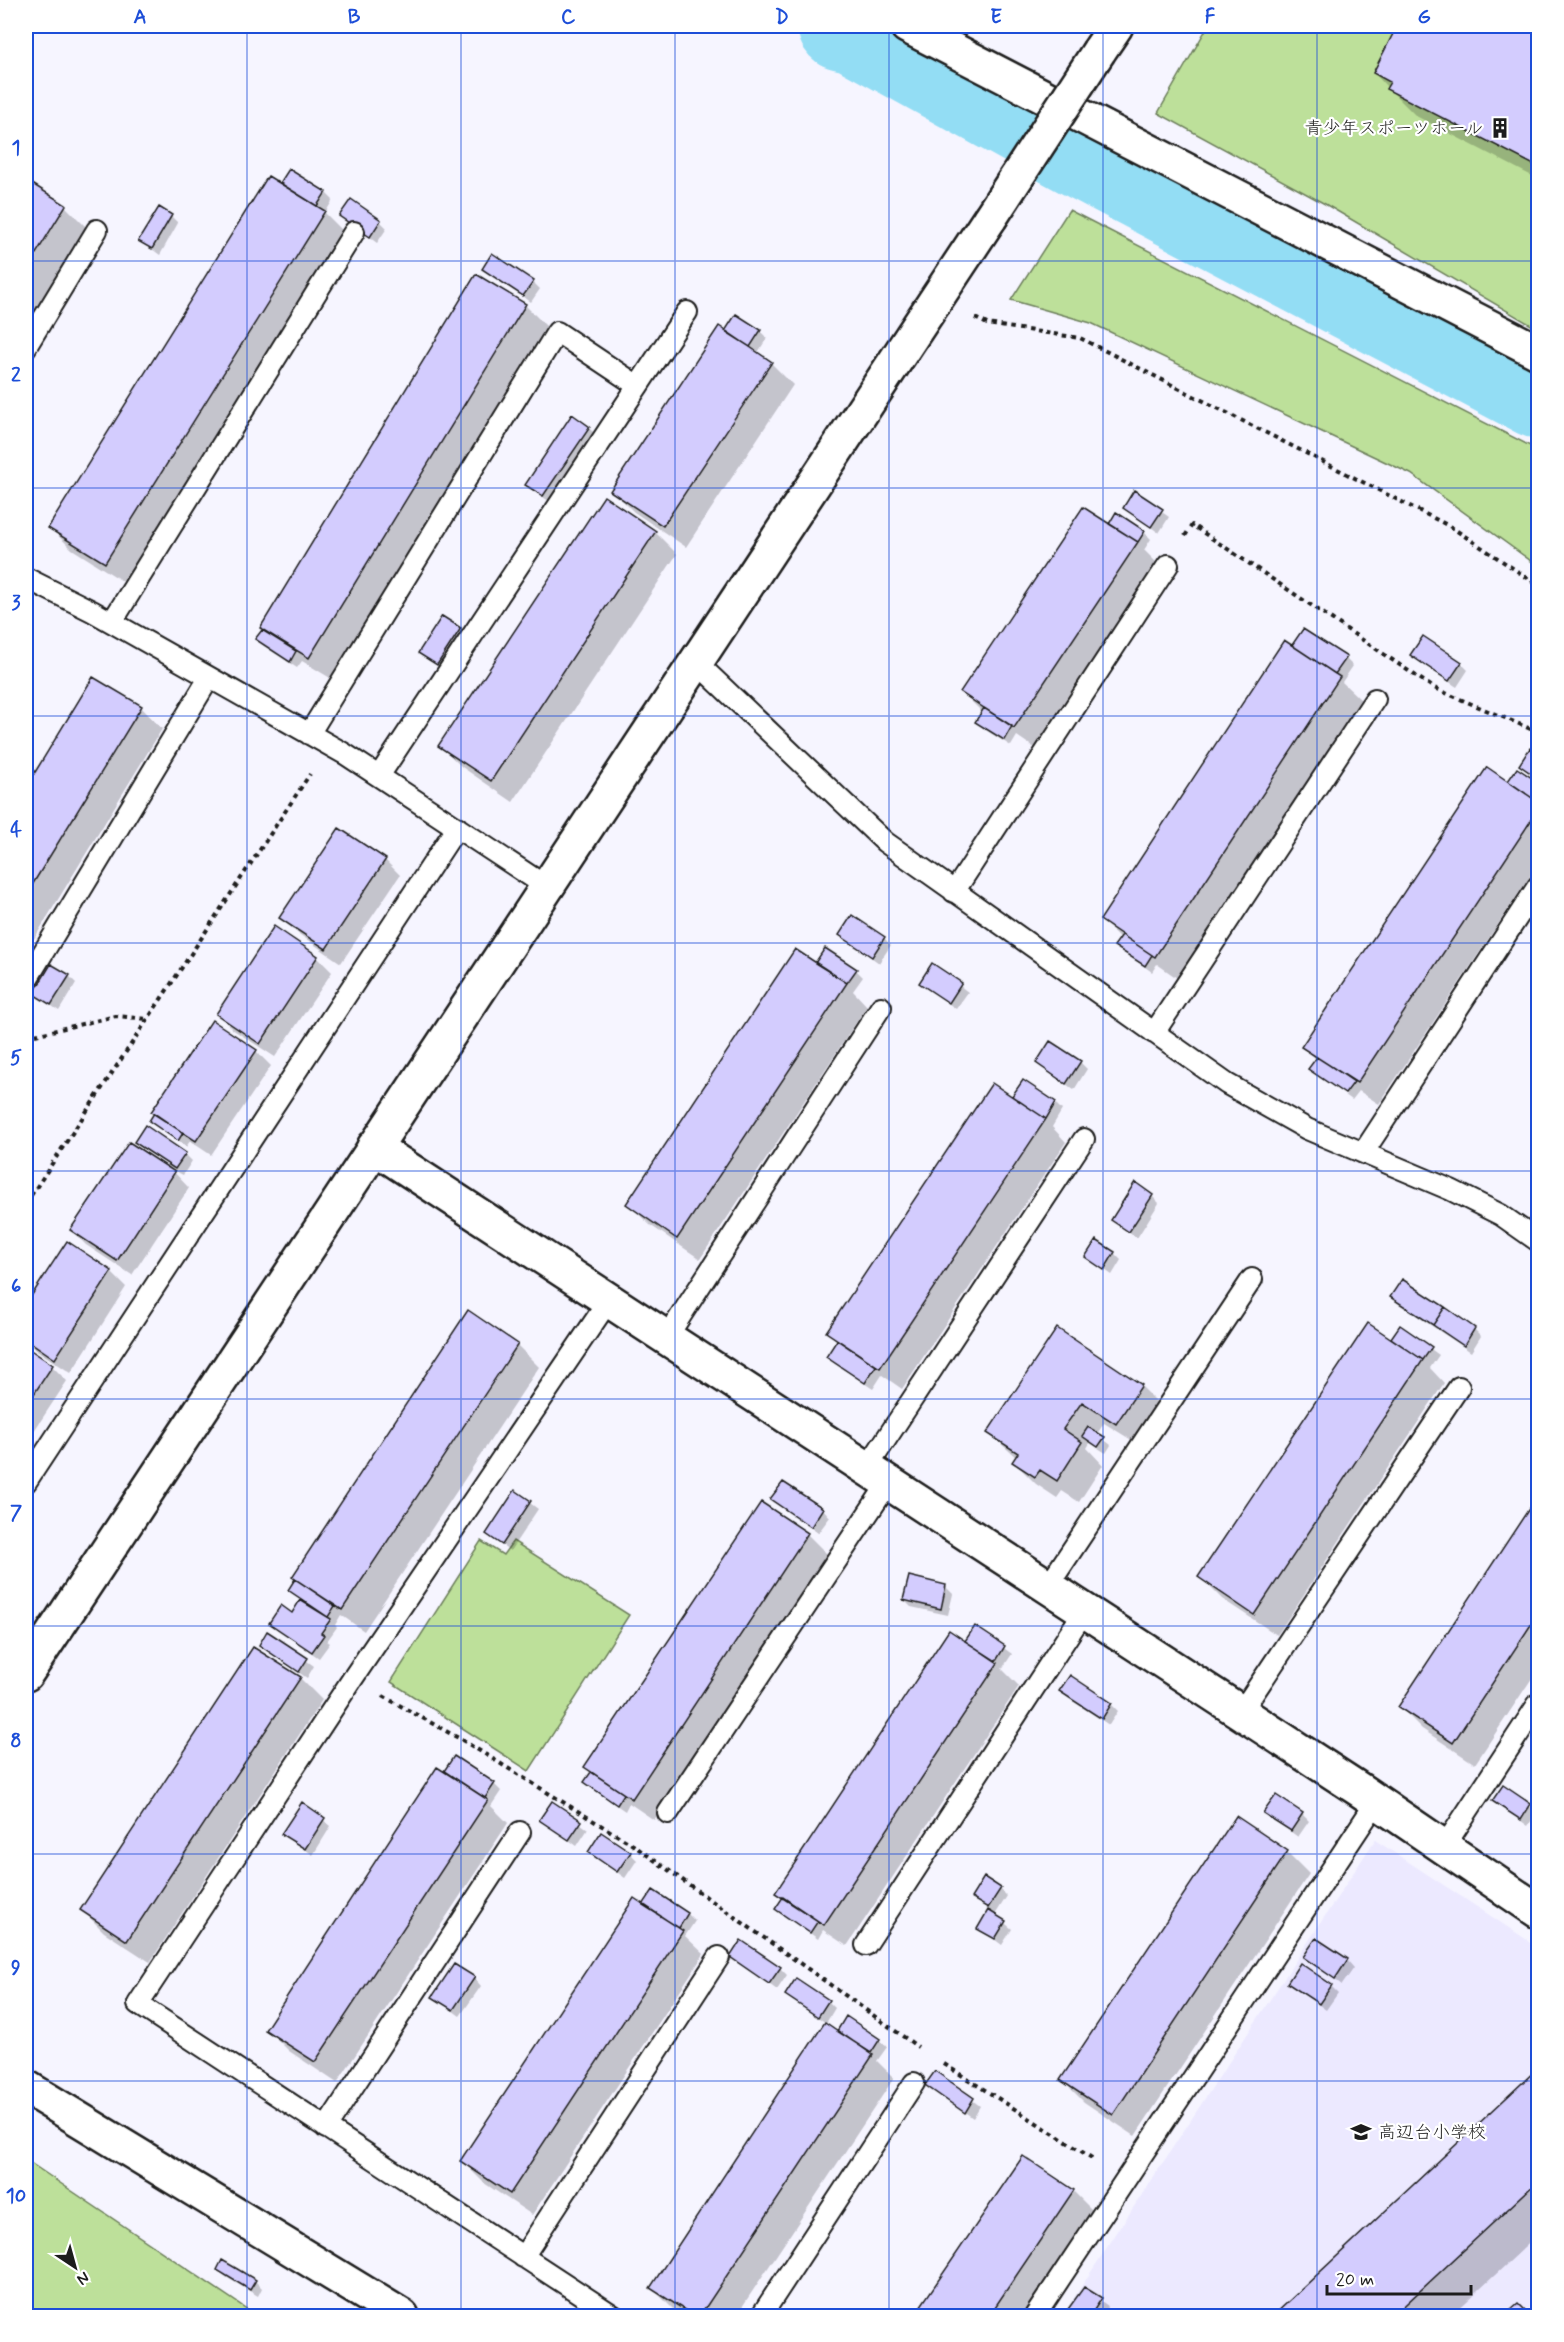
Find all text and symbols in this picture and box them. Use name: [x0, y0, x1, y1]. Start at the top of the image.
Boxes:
text: A: [133, 4, 147, 31]
text: B: [348, 4, 361, 31]
text: C: [561, 4, 576, 31]
text: D: [775, 4, 789, 31]
text: E: [990, 4, 1002, 31]
text: F: [1205, 4, 1216, 31]
text: G: [1417, 4, 1431, 31]
building icon: 青少年スポーツホール: [1488, 116, 1512, 140]
place label: 青少年スポーツホール: [1304, 117, 1483, 141]
text: 1: [12, 135, 20, 162]
text: 2: [11, 362, 21, 389]
text: 3: [11, 590, 21, 617]
text: 4: [10, 817, 22, 844]
text: 5: [10, 1045, 22, 1072]
text: 6: [11, 1273, 21, 1300]
text: 7: [10, 1500, 22, 1527]
text: 8: [10, 1728, 22, 1755]
text: 9: [11, 1955, 21, 1982]
school or university icon: 高辺台小学校: [1349, 2120, 1373, 2144]
place label: 高辺台小学校: [1378, 2121, 1486, 2145]
text: 10: [6, 2183, 26, 2210]
north arrow: [45, 2237, 105, 2297]
scale bar: [1327, 2258, 1471, 2296]
text: N: [72, 2266, 93, 2290]
text: 20 m: [1336, 2268, 1374, 2292]

